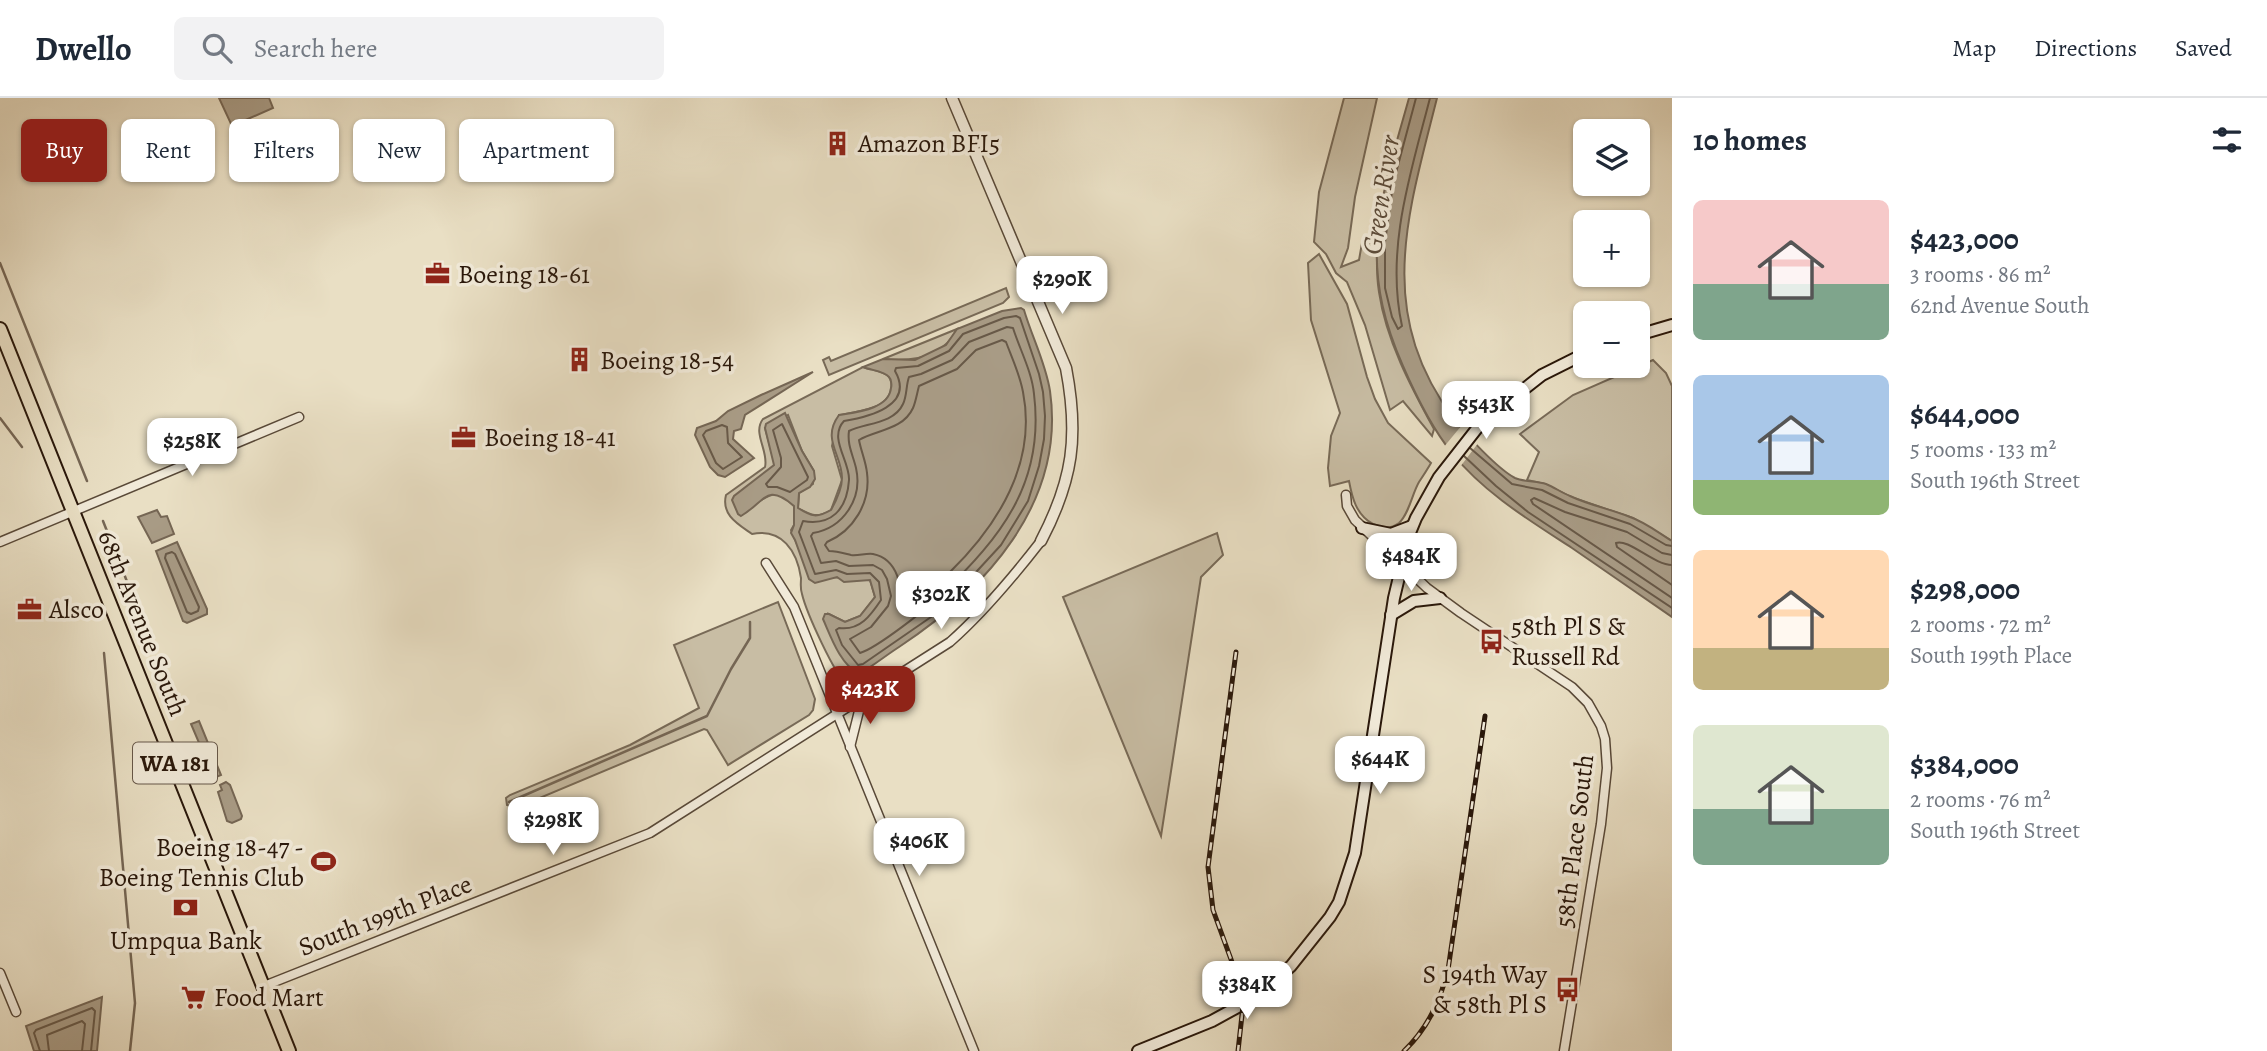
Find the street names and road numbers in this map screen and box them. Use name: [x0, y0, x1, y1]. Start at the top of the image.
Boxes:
street label: 68th Avenue South: [89, 525, 196, 721]
road number: WA 181: [133, 742, 217, 784]
street label: 58th Place South: [1547, 752, 1603, 930]
street label: South 199th Place: [293, 866, 477, 965]

